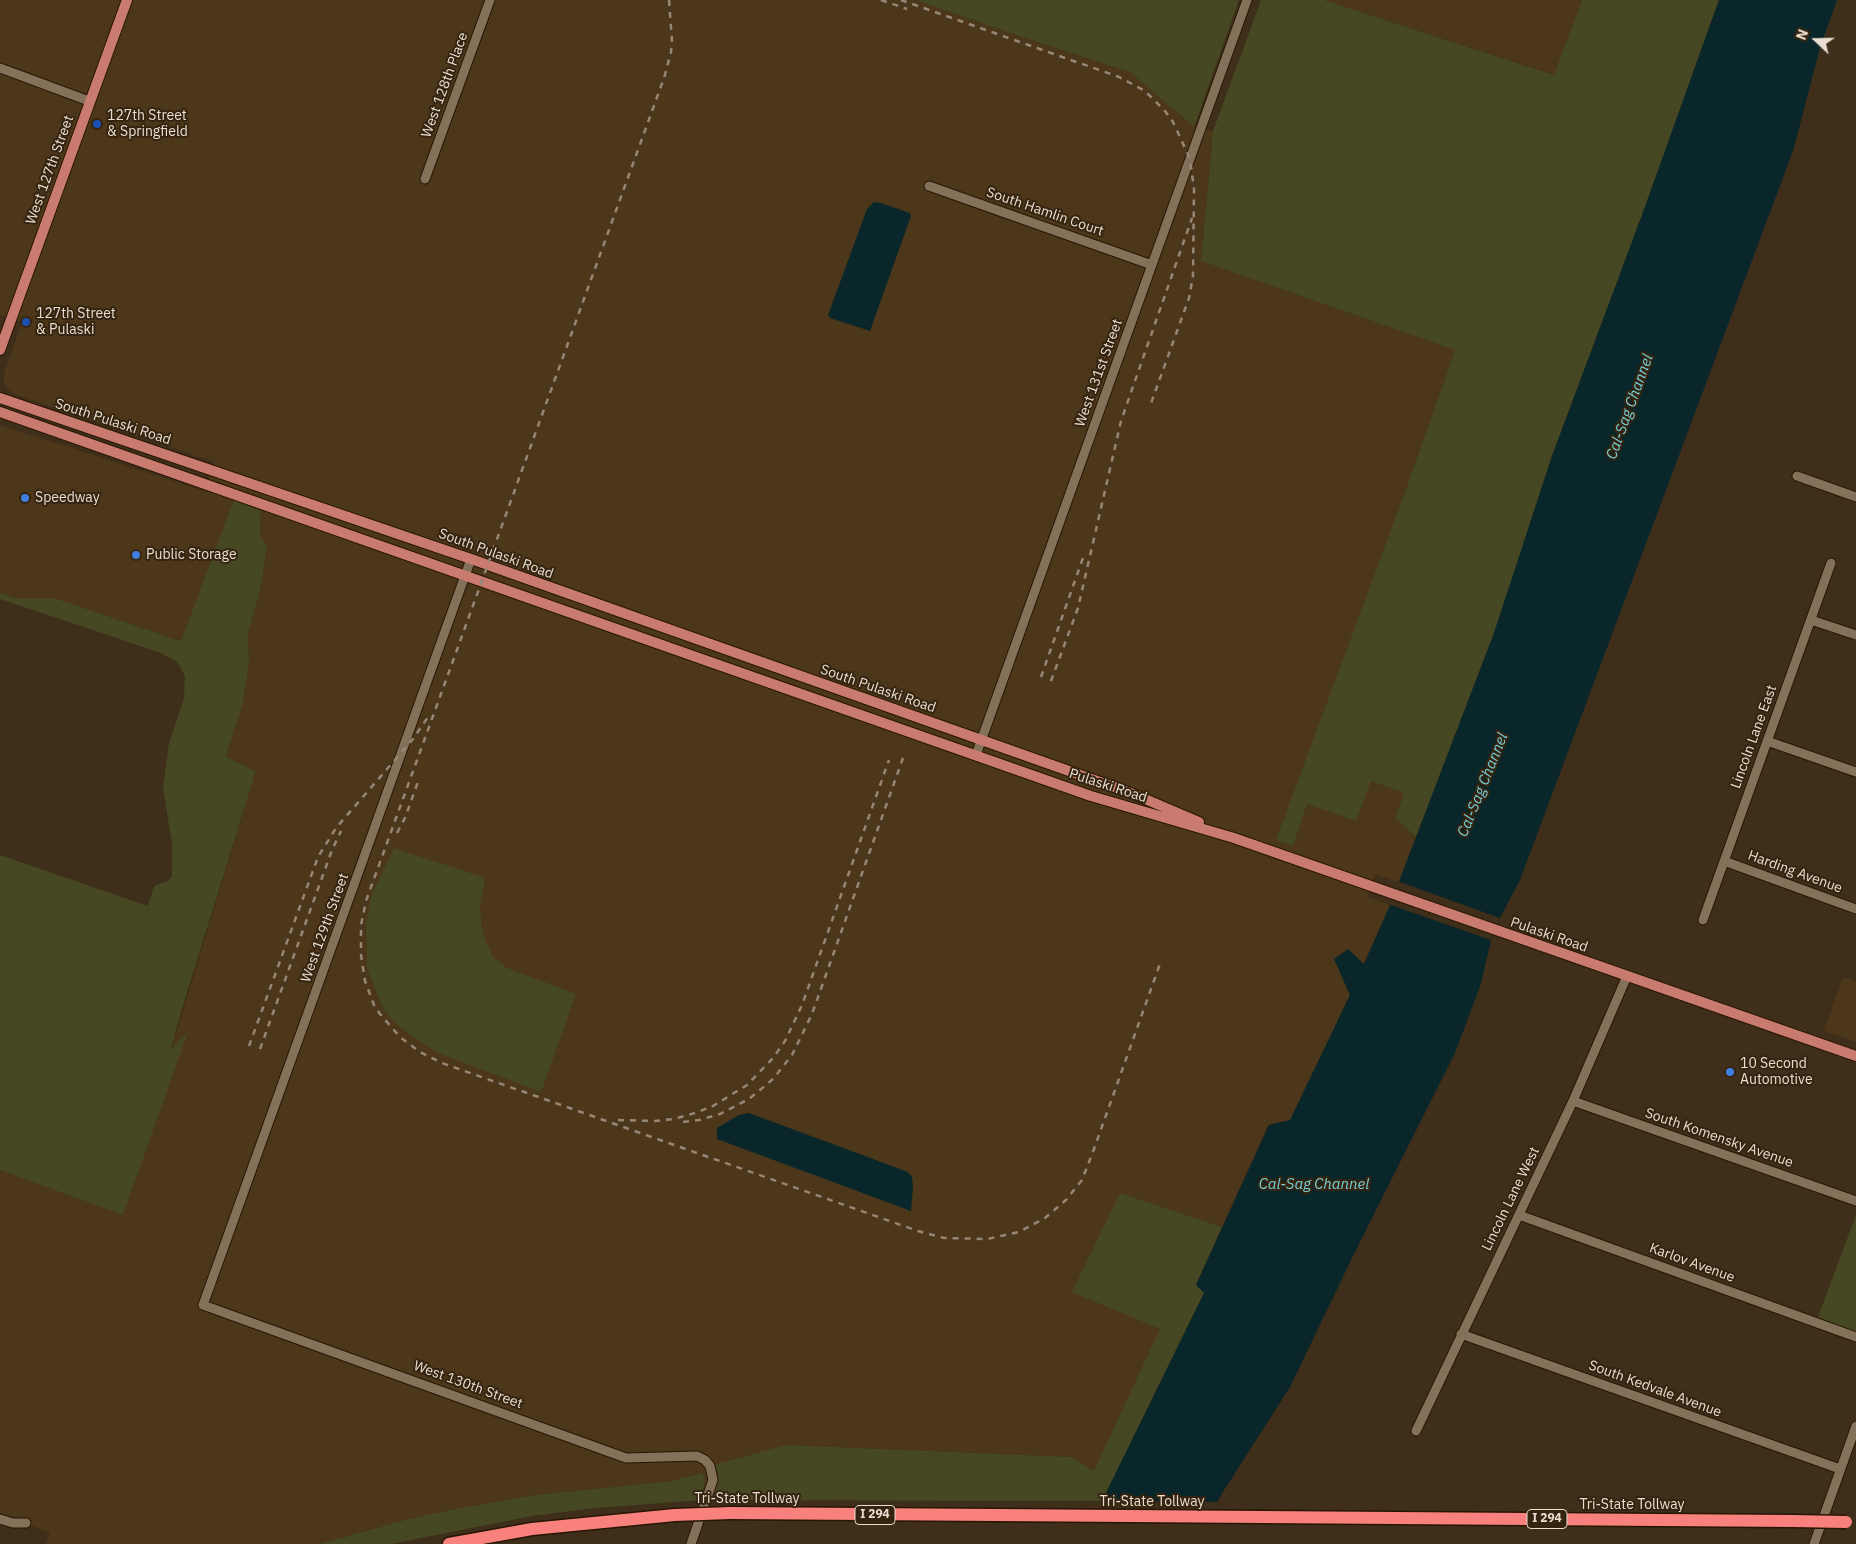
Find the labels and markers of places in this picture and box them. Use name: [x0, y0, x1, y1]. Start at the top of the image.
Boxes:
place label: 127th Street & Springfield: [107, 108, 188, 140]
marker: 127th Street & Springfield: [91, 118, 103, 130]
place label: 127th Street & Pulaski: [36, 306, 116, 338]
marker: 127th Street & Pulaski: [20, 316, 32, 328]
place label: Speedway: [35, 490, 100, 506]
marker: Speedway: [19, 492, 31, 504]
place label: Public Storage: [146, 547, 237, 563]
marker: Public Storage: [130, 549, 142, 561]
place label: 10 Second Automotive: [1740, 1056, 1813, 1088]
marker: 10 Second Automotive: [1724, 1066, 1736, 1078]

